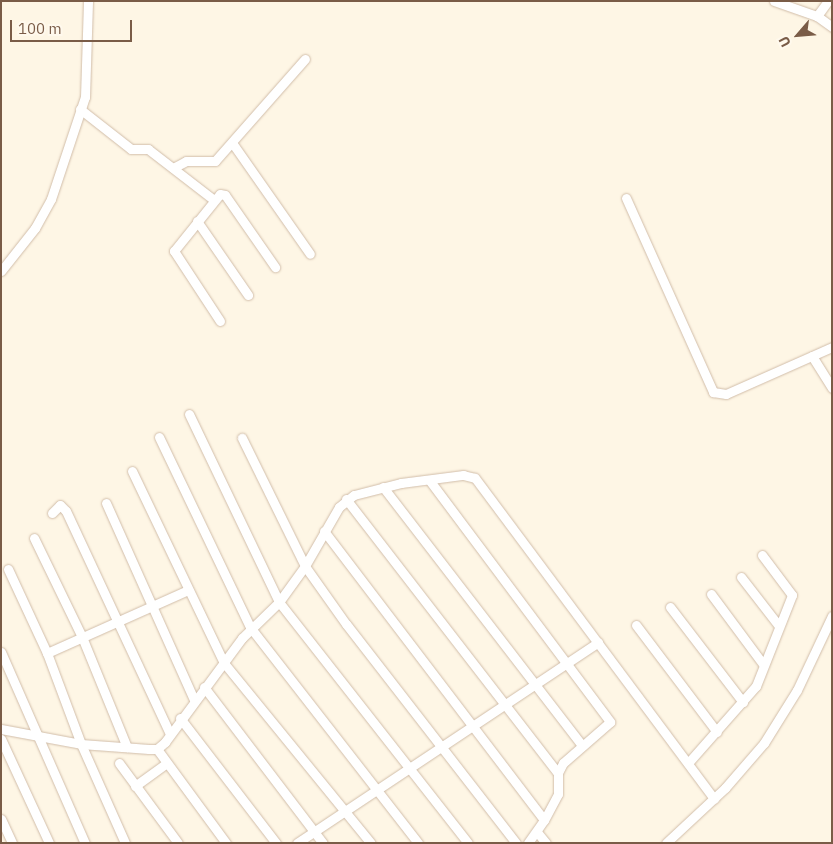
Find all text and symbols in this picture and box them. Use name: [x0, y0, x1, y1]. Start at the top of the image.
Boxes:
scale bar: [12, 10, 135, 42]
north arrow: [773, 10, 823, 60]
text: 100 m: [18, 19, 62, 38]
text: U: [774, 33, 795, 50]

